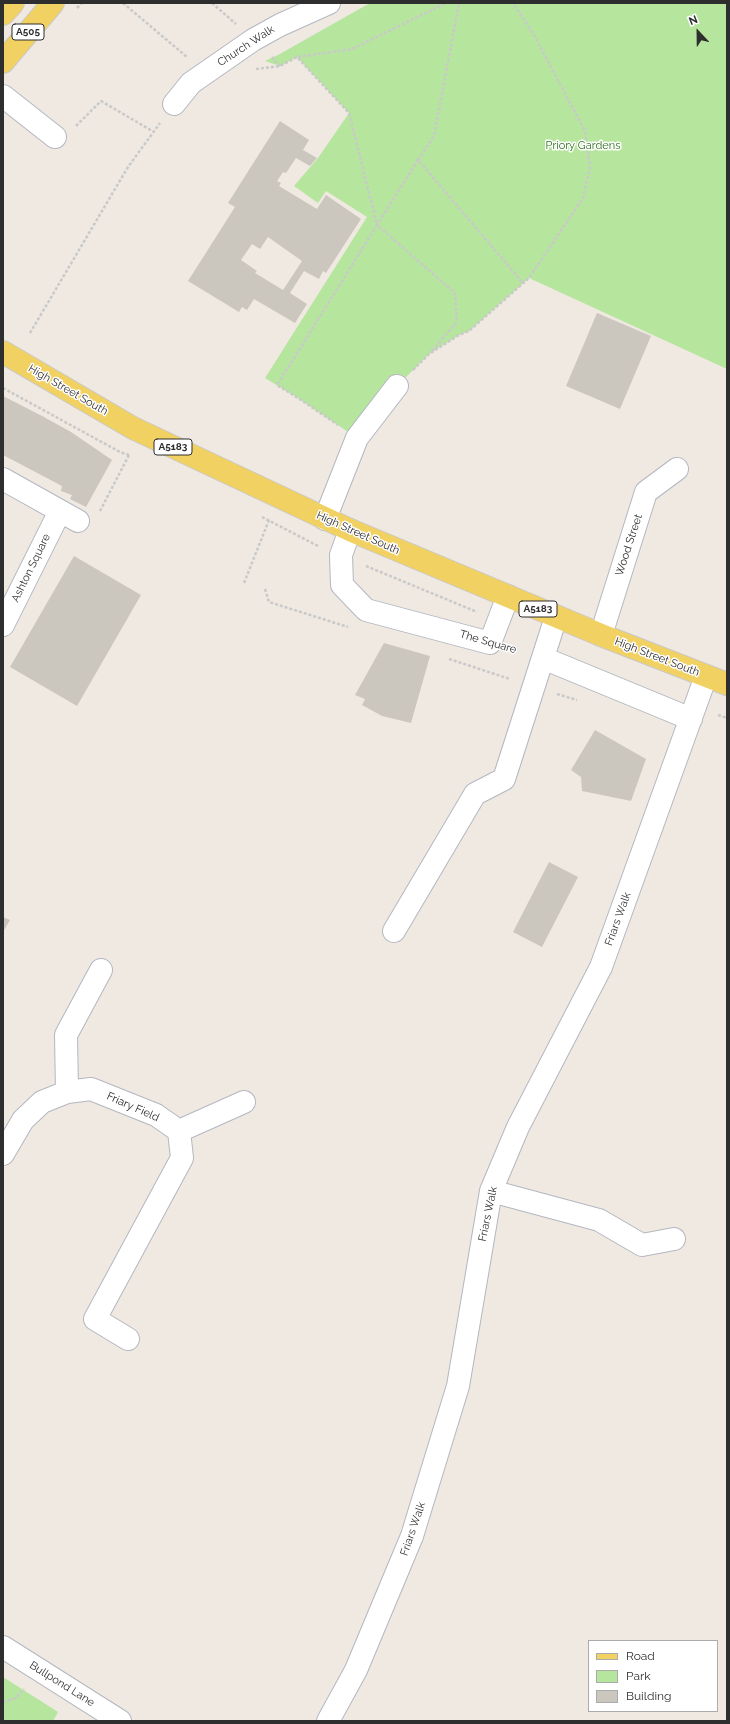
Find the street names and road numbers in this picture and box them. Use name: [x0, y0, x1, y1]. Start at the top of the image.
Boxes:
street label: Church Walk: [215, 23, 277, 69]
road number: A505: [12, 24, 44, 40]
street label: High Street South: [26, 362, 110, 418]
road number: A5183: [154, 439, 192, 455]
street label: High Street South: [314, 509, 402, 557]
street label: Wood Street: [613, 513, 645, 577]
street label: Ashton Square: [9, 532, 53, 604]
road number: A5183: [519, 601, 557, 617]
street label: The Square: [458, 628, 518, 656]
street label: High Street South: [613, 635, 701, 679]
street label: Friars Walk: [602, 890, 634, 948]
street label: Friary Field: [105, 1090, 161, 1124]
street label: Friars Walk: [476, 1185, 500, 1243]
street label: Friars Walk: [398, 1500, 428, 1558]
street label: Bullpond Lane: [27, 1659, 97, 1709]

